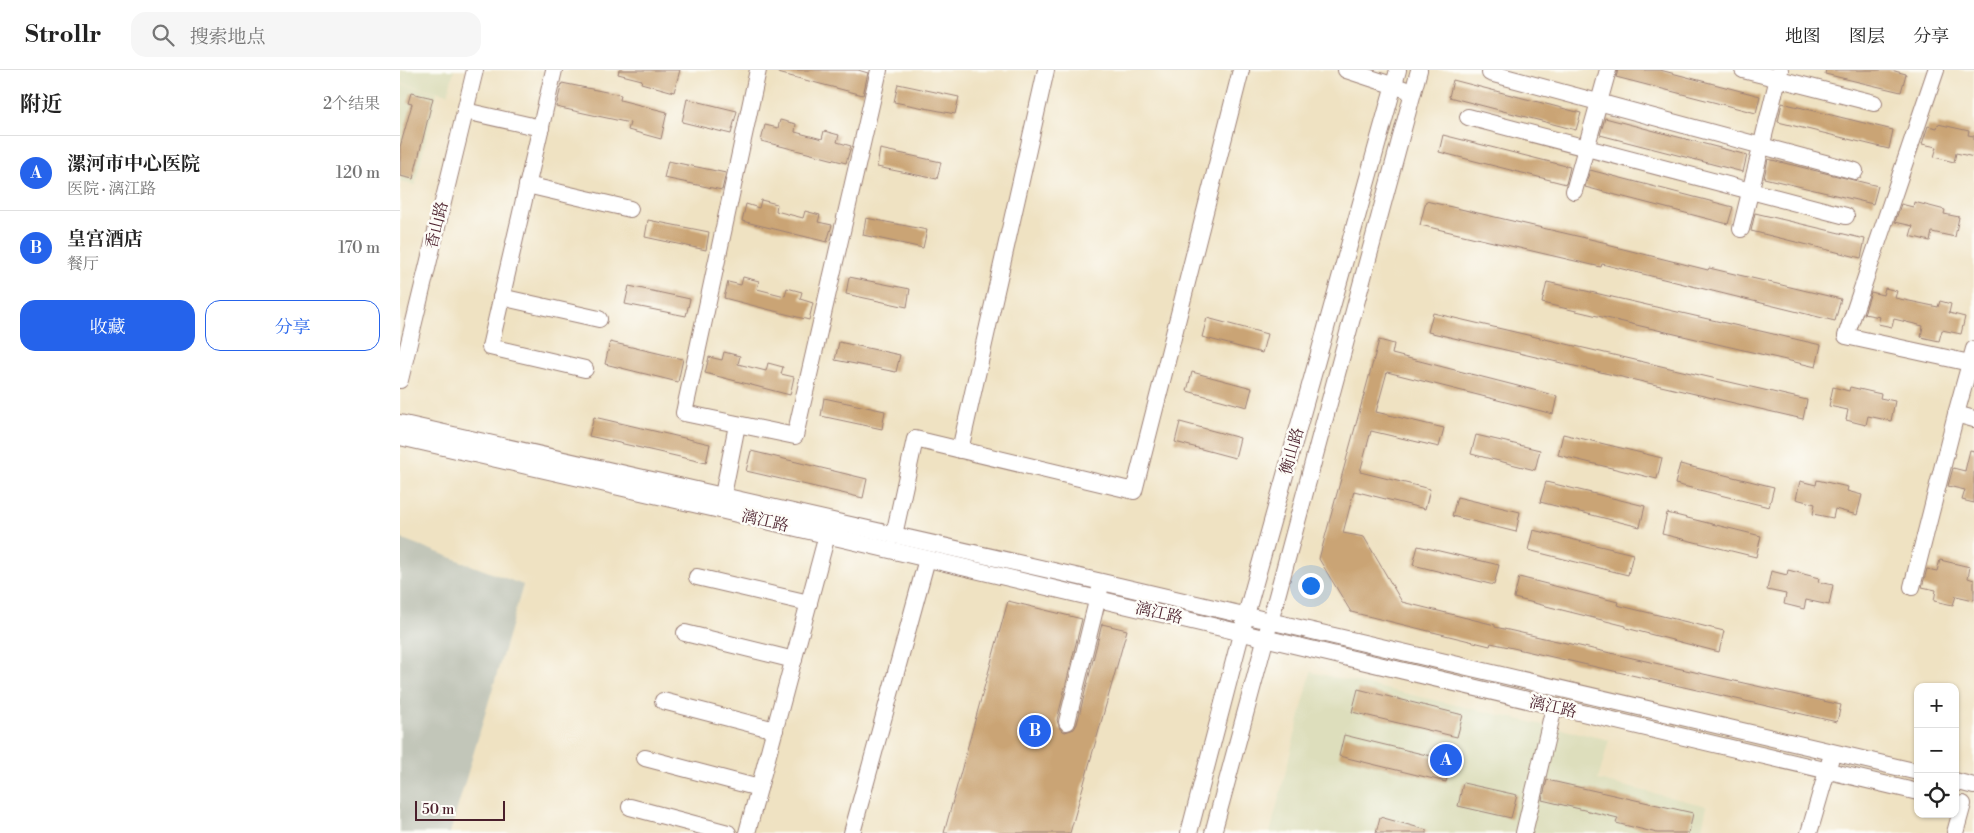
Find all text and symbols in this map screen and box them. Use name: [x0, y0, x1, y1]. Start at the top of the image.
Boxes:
search box: [131, 12, 481, 57]
text: Strollr: [25, 20, 101, 50]
icon: search: [149, 21, 177, 49]
text: 搜索地点: [189, 25, 265, 49]
text: 地图: [1785, 25, 1821, 48]
text: 图层: [1849, 25, 1885, 48]
text: 分享: [1913, 25, 1949, 48]
text: 附近: [20, 92, 62, 118]
text: 2个结果: [323, 94, 380, 114]
text: 漯河市中心医院: [67, 152, 200, 176]
text: A: [30, 163, 42, 183]
text: 120 m: [336, 163, 380, 183]
text: 医院 · 漓江路: [67, 179, 156, 199]
street label: 香山路: [421, 199, 453, 251]
text: 皇宫酒店: [67, 227, 143, 251]
text: B: [30, 238, 42, 258]
text: 170 m: [338, 238, 380, 258]
text: 餐厅: [67, 254, 99, 274]
button: 收藏: [20, 300, 195, 351]
button: 分享: [205, 300, 380, 351]
street label: 衡山路: [1276, 425, 1308, 477]
street label: 漓江路: [739, 506, 791, 536]
your location: [1298, 573, 1324, 599]
street label: 漓江路: [1133, 598, 1185, 628]
map controls: [1914, 683, 1959, 818]
button: +: [1914, 683, 1959, 728]
street label: 漓江路: [1527, 692, 1579, 722]
pin: B: [1019, 712, 1051, 750]
button: −: [1914, 728, 1959, 773]
pin: A: [1430, 741, 1462, 779]
button: locate: [1914, 773, 1959, 818]
scale bar: [415, 798, 505, 821]
text: 50 m: [422, 801, 454, 819]

